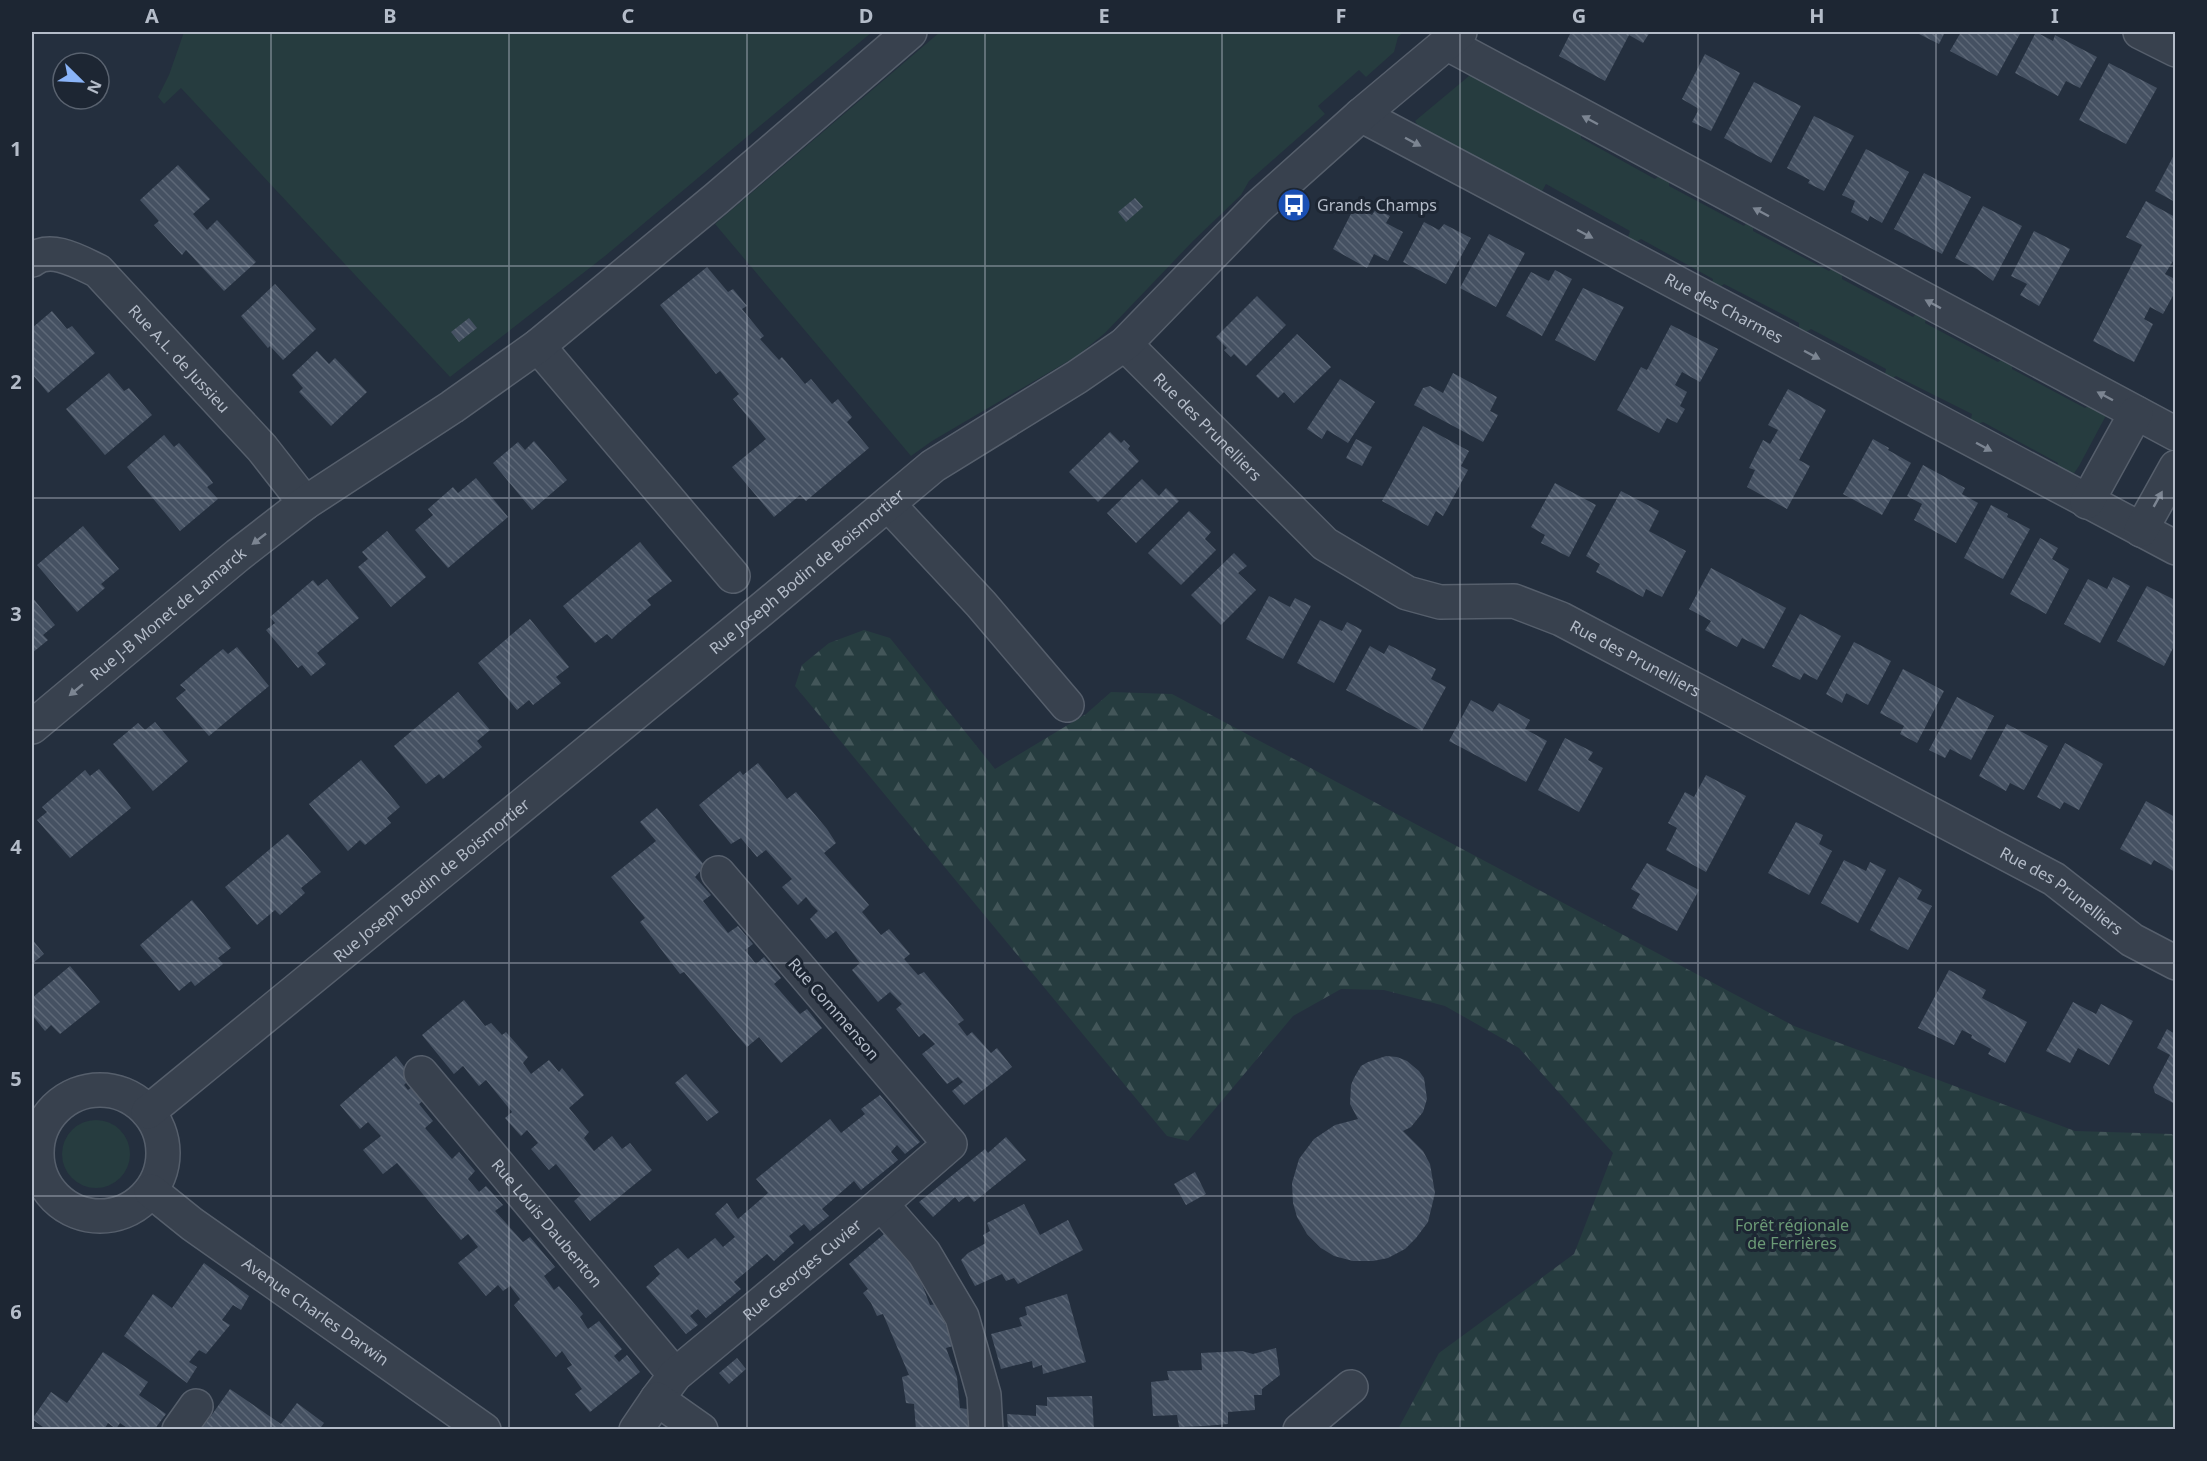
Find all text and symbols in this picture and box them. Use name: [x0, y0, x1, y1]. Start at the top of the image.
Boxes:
text: A: [145, 2, 159, 29]
text: B: [383, 2, 397, 29]
text: C: [622, 2, 635, 29]
text: D: [859, 2, 873, 29]
text: E: [1098, 2, 1110, 29]
text: F: [1336, 2, 1346, 29]
text: G: [1572, 2, 1586, 29]
text: H: [1809, 2, 1825, 29]
text: I: [2051, 2, 2059, 29]
north arrow: [51, 51, 111, 111]
text: N: [82, 77, 107, 98]
one-way arrow: [1581, 115, 1598, 125]
text: 1: [10, 135, 22, 162]
one-way arrow: [1404, 137, 1421, 147]
bus stop icon: Grands Champs: [1276, 187, 1312, 223]
place label: Grands Champs: [1317, 194, 1437, 216]
one-way arrow: [1753, 207, 1770, 217]
one-way arrow: [1576, 229, 1593, 239]
street label: Rue des Charmes: [1661, 267, 1787, 348]
one-way arrow: [1925, 299, 1942, 309]
street label: Rue A.L. de Jussieu: [123, 300, 235, 417]
one-way arrow: [1804, 350, 1821, 360]
text: 2: [10, 368, 22, 395]
street label: Rue des Prunelliers: [1149, 368, 1267, 486]
one-way arrow: [2096, 392, 2114, 402]
one-way arrow: [1976, 442, 1993, 452]
street label: Rue Joseph Bodin de Boismortier: [704, 484, 909, 659]
one-way arrow: [2153, 490, 2163, 507]
one-way arrow: [251, 533, 267, 545]
street label: Rue J-B Monet de Lamarck: [85, 542, 251, 685]
text: 3: [10, 600, 22, 627]
street label: Rue des Prunelliers: [1566, 615, 1704, 702]
one-way arrow: [69, 683, 84, 696]
street label: Rue Joseph Bodin de Boismortier: [328, 793, 534, 967]
text: 4: [10, 833, 22, 860]
street label: Rue des Prunelliers: [1996, 841, 2128, 940]
street label: Rue Commenson: [783, 953, 885, 1065]
text: 5: [10, 1065, 22, 1092]
street label: Rue Louis Daubenton: [487, 1154, 608, 1292]
street label: Rue Georges Cuvier: [738, 1213, 866, 1326]
park label: Forêt régionale de Ferrières: [1735, 1214, 1849, 1254]
street label: Avenue Charles Darwin: [238, 1252, 393, 1371]
text: 6: [10, 1298, 22, 1325]

